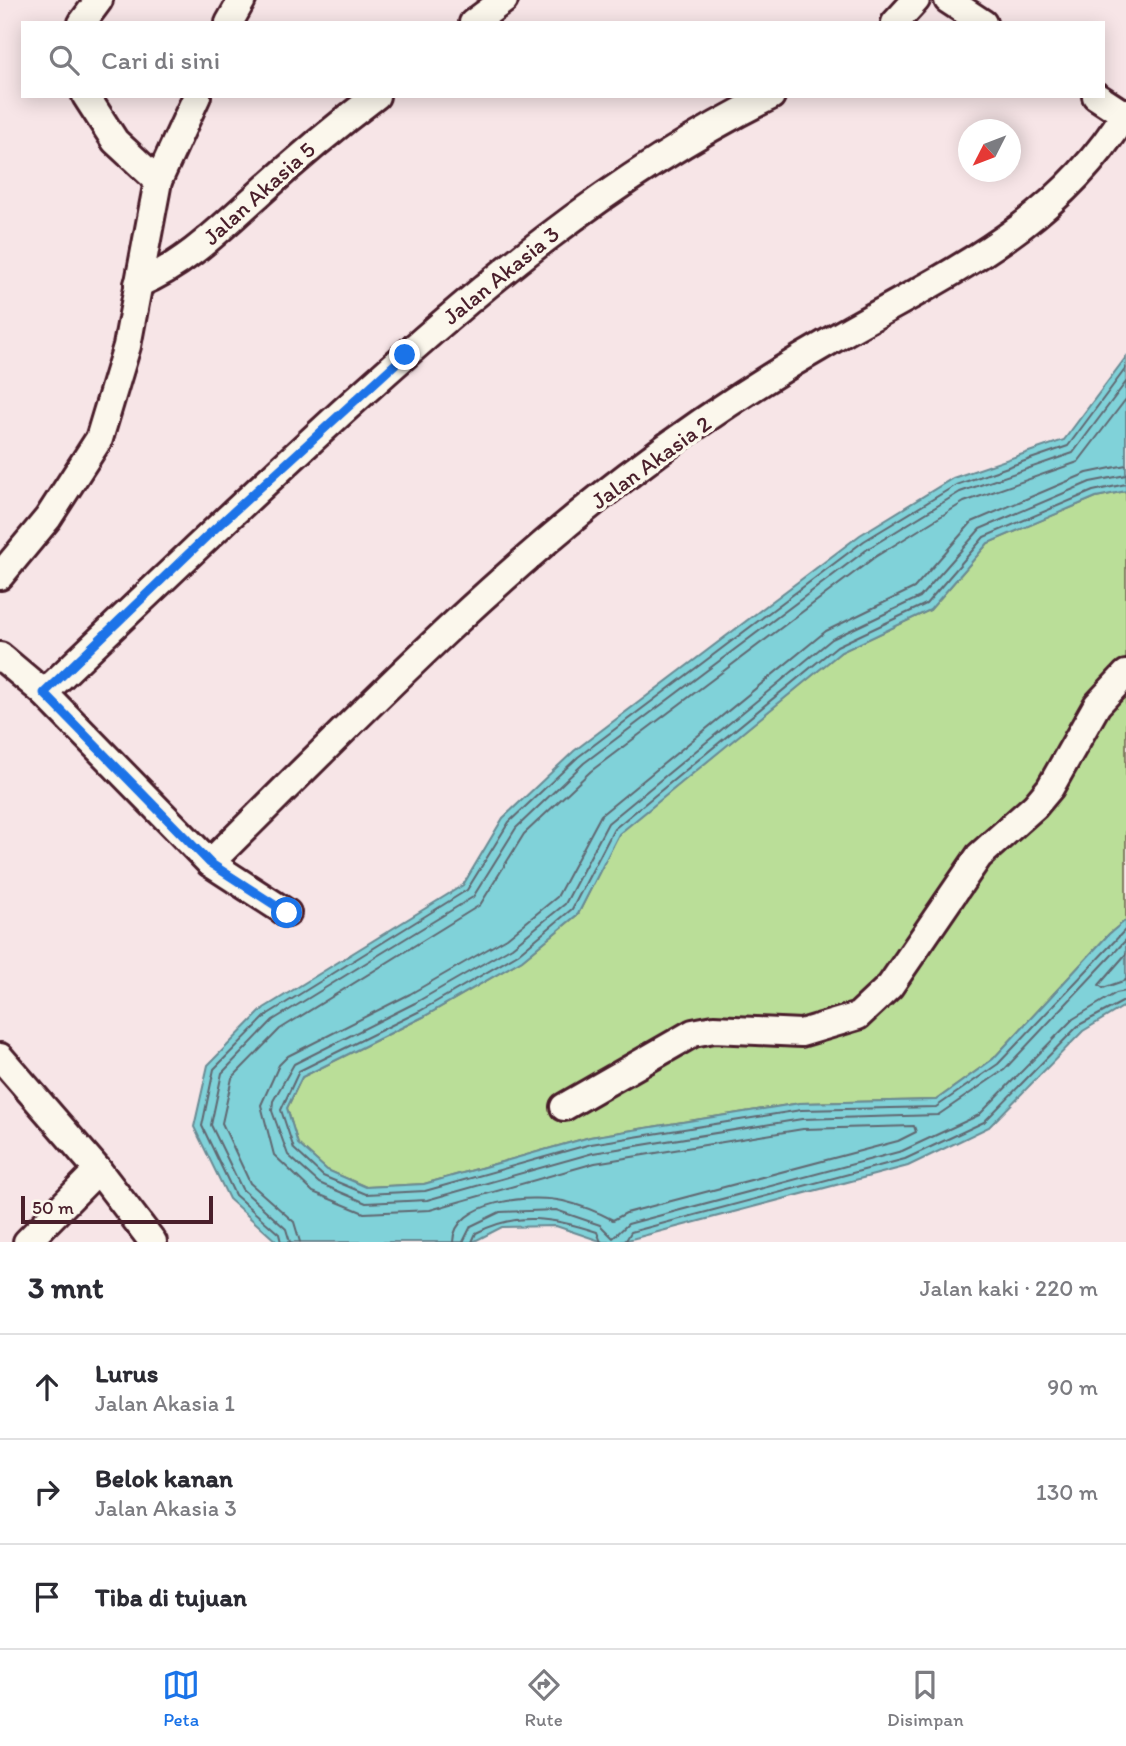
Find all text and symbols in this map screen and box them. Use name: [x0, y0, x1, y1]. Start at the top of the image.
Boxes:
search box: [21, 21, 1105, 98]
icon: search: [45, 41, 83, 79]
text: Cari di sini: [101, 44, 220, 76]
north arrow: [958, 119, 1021, 182]
street label: Jalan Akasia 5: [197, 135, 321, 251]
street label: Jalan Akasia 3: [437, 220, 565, 330]
route end: [389, 339, 420, 370]
street label: Jalan Akasia 2: [586, 409, 716, 515]
route start: [271, 897, 302, 928]
scale bar: [21, 1193, 214, 1225]
text: 50 m: [32, 1196, 74, 1219]
text: 3 mnt: [28, 1269, 104, 1306]
text: Jalan kaki · 220 m: [920, 1274, 1098, 1302]
text: Lurus: [95, 1357, 158, 1389]
icon: ahead: [28, 1368, 66, 1406]
text: 90 m: [1047, 1373, 1098, 1401]
text: Jalan Akasia 1: [95, 1389, 235, 1417]
text: Belok kanan: [95, 1462, 233, 1494]
icon: right: [28, 1473, 66, 1511]
text: 130 m: [1036, 1478, 1098, 1506]
text: Jalan Akasia 3: [95, 1494, 237, 1522]
icon: arrive: [28, 1578, 66, 1616]
text: Tiba di tujuan: [95, 1581, 247, 1613]
tab: Peta: [162, 1666, 200, 1731]
tab: Rute: [525, 1666, 563, 1731]
tab: Disimpan: [887, 1666, 964, 1731]

